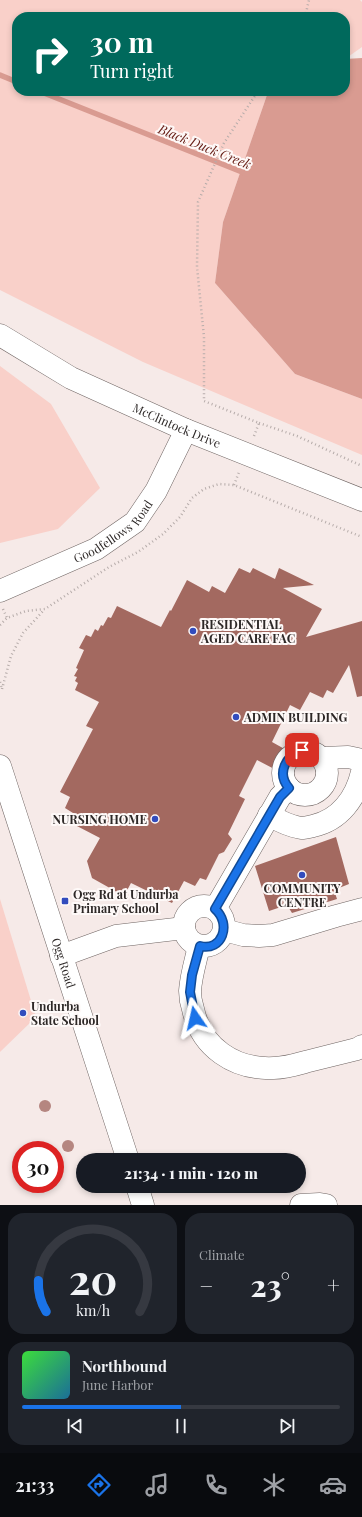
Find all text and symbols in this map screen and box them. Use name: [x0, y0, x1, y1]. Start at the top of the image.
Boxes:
text: 30 m: [90, 23, 154, 60]
icon: right: [24, 28, 76, 80]
text: Turn right: [90, 59, 173, 83]
water label: Black Duck Creek: [155, 119, 254, 172]
street label: McClintock Drive: [131, 399, 223, 451]
street label: Goodfellows Road: [71, 497, 156, 566]
place label: RESIDENTIAL AGED CARE FAC: [200, 616, 295, 646]
marker: RESIDENTIAL AGED CARE FAC: [188, 626, 198, 636]
place label: ADMIN BUILDING: [243, 709, 348, 725]
marker: ADMIN BUILDING: [231, 712, 241, 722]
pin: [285, 733, 319, 767]
icon: arrive: [291, 739, 313, 761]
place label: NURSING HOME: [52, 811, 147, 827]
marker: NURSING HOME: [150, 814, 160, 824]
marker: COMMUNITY CENTRE: [297, 870, 307, 880]
place label: COMMUNITY CENTRE: [263, 880, 341, 910]
place label: Ogg Rd at Undurba Primary School: [73, 886, 179, 916]
marker: Ogg Rd at Undurba Primary School: [60, 896, 70, 906]
street label: Ogg Road: [48, 936, 80, 990]
position arrow: [174, 997, 216, 1039]
place label: Undurba State School: [31, 998, 99, 1028]
marker: Undurba State School: [18, 1008, 28, 1018]
speed limit sign: 30: [12, 1141, 64, 1193]
text: 21:34 · 1 min · 120 m: [124, 1163, 258, 1183]
text: Climate: [199, 1246, 245, 1263]
text: 20: [68, 1249, 117, 1304]
text: 23°: [250, 1265, 290, 1305]
text: −: [199, 1270, 213, 1300]
text: +: [327, 1270, 340, 1300]
text: km/h: [75, 1300, 110, 1319]
text: Northbound: [82, 1356, 167, 1376]
text: June Harbor: [82, 1376, 153, 1393]
icon: previous: [64, 1415, 86, 1437]
icon: pause: [170, 1415, 192, 1437]
icon: next: [276, 1415, 298, 1437]
icon: directions: [85, 1471, 113, 1499]
icon: music: [143, 1471, 171, 1499]
icon: phone: [202, 1471, 230, 1499]
icon: climate: [260, 1471, 288, 1499]
icon: car: [319, 1471, 347, 1499]
text: 21:33: [15, 1473, 54, 1497]

